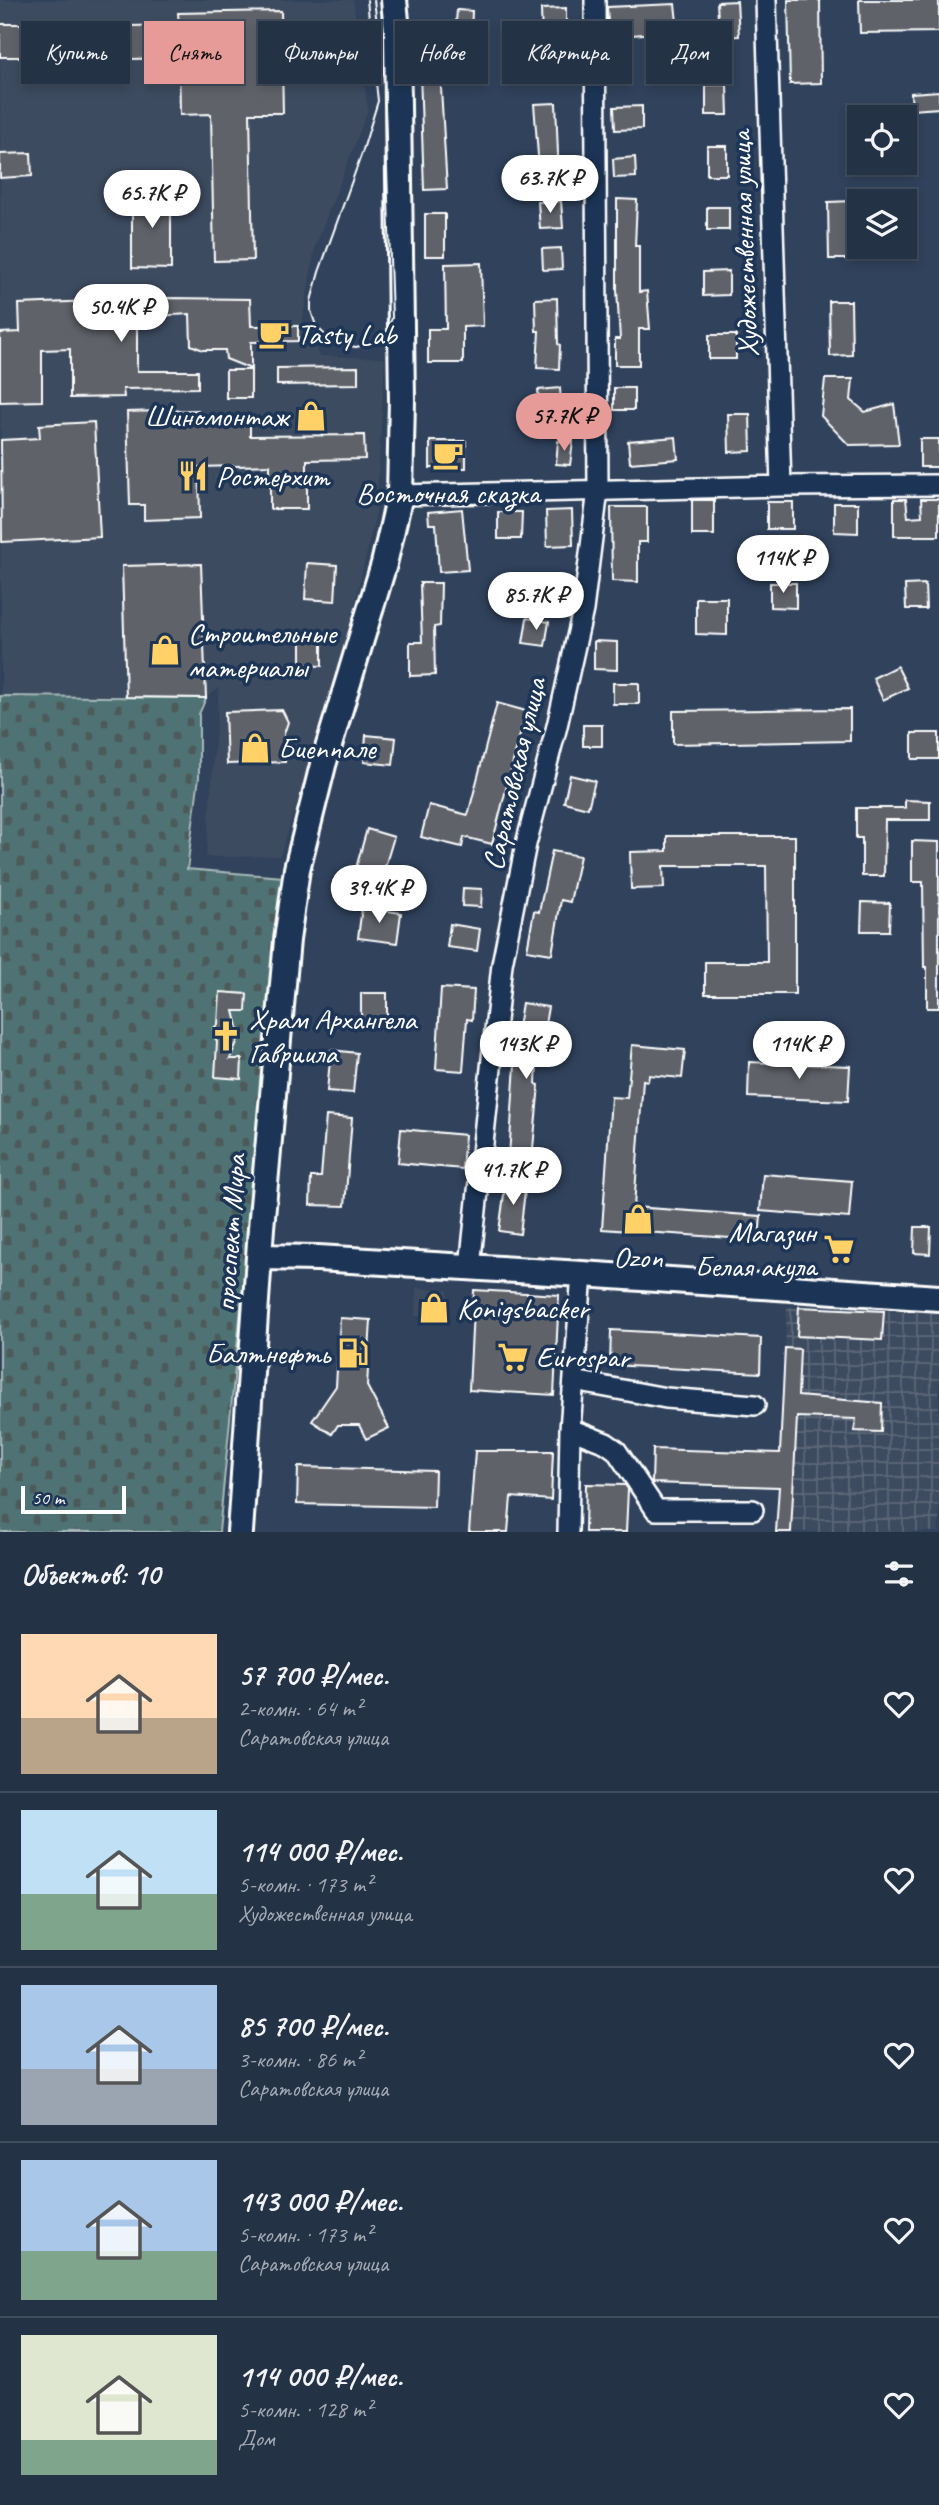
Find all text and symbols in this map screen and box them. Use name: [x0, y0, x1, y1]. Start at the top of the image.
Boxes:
chip: Купить: [21, 21, 130, 84]
chip: Снять: [144, 21, 244, 84]
chip: Фильтры: [258, 21, 381, 84]
chip: Новое: [395, 21, 488, 84]
chip: Квартира: [502, 21, 632, 84]
chip: Дом: [646, 21, 732, 84]
map controls: [847, 105, 917, 259]
button: locate: [847, 105, 917, 175]
street label: Художественная улица: [721, 128, 767, 358]
pin: 63.7K ₽: [485, 156, 615, 215]
text: 63.7K ₽: [517, 163, 583, 192]
pin: 65.7K ₽: [87, 170, 217, 230]
text: 65.7K ₽: [120, 178, 184, 207]
button: layers: [847, 189, 917, 259]
pin: 50.4K ₽: [56, 284, 186, 344]
text: 50.4K ₽: [89, 292, 153, 321]
place label: Tasty Lab: [297, 315, 399, 353]
cafe icon: Tasty Lab: [257, 317, 291, 351]
pin: 57.7K ₽: [499, 393, 629, 453]
place label: Шиномонтаж: [145, 397, 291, 435]
shop icon: Шиномонтаж: [294, 399, 328, 433]
text: 57.7K ₽: [532, 401, 596, 430]
cafe icon: Восточная сказка: [431, 438, 465, 472]
place label: Ростерхит: [216, 457, 331, 495]
restaurant icon: Ростерхит: [176, 459, 210, 493]
place label: Восточная сказка: [356, 474, 542, 512]
pin: 114K ₽: [726, 536, 840, 595]
text: 114K ₽: [753, 543, 813, 572]
pin: 85.7K ₽: [471, 572, 601, 632]
text: 85.7K ₽: [504, 580, 568, 609]
place label: Строительные материалы: [188, 614, 338, 686]
shop icon: Строительные материалы: [148, 633, 182, 667]
street label: Саратовская улица: [473, 672, 555, 874]
place label: Биеnnале: [278, 729, 378, 767]
shop icon: Биеnnале: [238, 731, 272, 765]
pin: 39.4K ₽: [314, 866, 444, 925]
text: 39.4K ₽: [347, 873, 411, 902]
place label: Храм Архангела Гавриила: [249, 1000, 418, 1072]
church icon: Храм Архангела Гавриила: [209, 1019, 243, 1053]
pin: 143K ₽: [469, 1021, 583, 1081]
pin: 114K ₽: [742, 1021, 856, 1081]
text: 143K ₽: [496, 1029, 556, 1058]
text: 114K ₽: [769, 1029, 829, 1058]
pin: 41.7K ₽: [448, 1148, 578, 1207]
street label: проспект Мира: [206, 1151, 255, 1313]
text: 41.7K ₽: [481, 1155, 545, 1184]
shop icon: Ozon: [621, 1202, 655, 1236]
place label: Магазин Белая акула: [695, 1213, 819, 1285]
supermarket icon: Магазин Белая акула: [822, 1232, 856, 1266]
place label: Ozon: [613, 1238, 663, 1276]
place label: Konigsbacker: [457, 1289, 592, 1327]
shop icon: Konigsbacker: [417, 1291, 451, 1325]
place label: Балтнефть: [206, 1334, 332, 1372]
fuel station icon: Балтнефть: [336, 1336, 370, 1370]
place label: Eurospar: [536, 1338, 632, 1376]
supermarket icon: Eurospar: [496, 1340, 530, 1374]
scale bar: [21, 1483, 126, 1515]
text: 50 m: [32, 1486, 64, 1510]
text: Объектов: 10: [21, 1555, 160, 1593]
icon: filters: [880, 1555, 918, 1593]
text: 57 700 ₽/мес.: [238, 1656, 388, 1694]
icon: home: [77, 1662, 161, 1746]
icon: heart: [880, 1685, 918, 1723]
text: 2-комн. · 64 m²: [238, 1694, 362, 1723]
text: Саратовская улица: [238, 1723, 388, 1752]
text: 114 000 ₽/мес.: [238, 1832, 403, 1870]
icon: home: [77, 1838, 161, 1922]
icon: heart: [880, 1861, 918, 1899]
text: 5-комн. · 173 m²: [238, 1870, 372, 1899]
text: Художественная улица: [238, 1899, 412, 1928]
text: 85 700 ₽/мес.: [238, 2007, 388, 2045]
icon: home: [77, 2013, 161, 2097]
icon: heart: [880, 2036, 918, 2074]
text: 3-комн. · 86 m²: [238, 2045, 362, 2074]
text: Саратовская улица: [238, 2074, 388, 2103]
text: 143 000 ₽/мес.: [238, 2182, 403, 2220]
icon: home: [77, 2188, 161, 2272]
icon: heart: [880, 2211, 918, 2249]
text: 5-комн. · 173 m²: [238, 2220, 372, 2249]
text: Саратовская улица: [238, 2249, 388, 2278]
text: 114 000 ₽/мес.: [238, 2357, 403, 2395]
icon: home: [77, 2363, 161, 2447]
icon: heart: [880, 2386, 918, 2424]
text: 5-комн. · 128 m²: [238, 2395, 372, 2424]
text: Дом: [238, 2424, 275, 2453]

